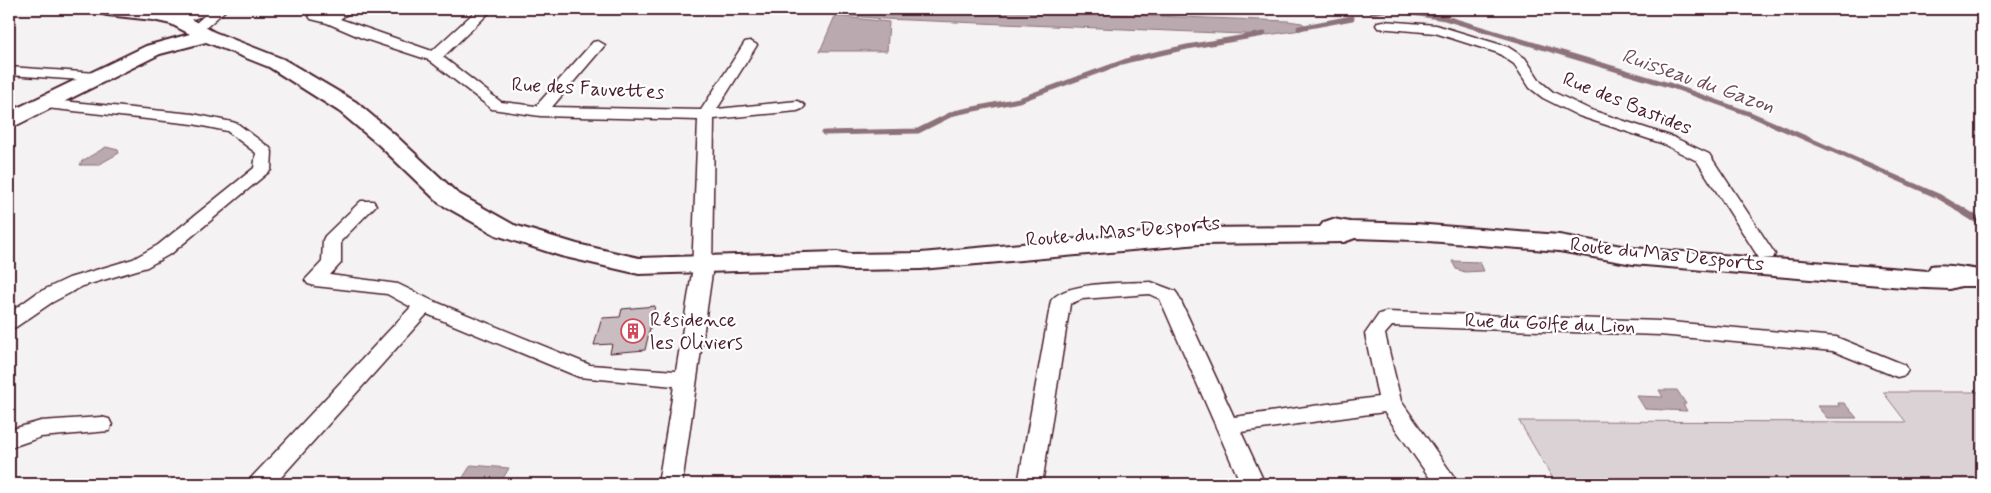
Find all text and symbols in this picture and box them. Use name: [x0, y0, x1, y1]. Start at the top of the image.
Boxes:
water label: Ruisseau du Gazon: [1618, 42, 1778, 120]
street label: Rue des Bastides: [1558, 66, 1696, 142]
street label: Rue des Fauvettes: [511, 72, 665, 106]
street label: Route du Mas Desports: [1025, 210, 1221, 254]
street label: Route du Mas Desports: [1569, 231, 1766, 279]
place label: Résidence les Oliviers: [650, 307, 743, 357]
street label: Rue du Golfe du Lion: [1464, 308, 1636, 340]
building icon: Résidence les Oliviers: [620, 318, 646, 344]

